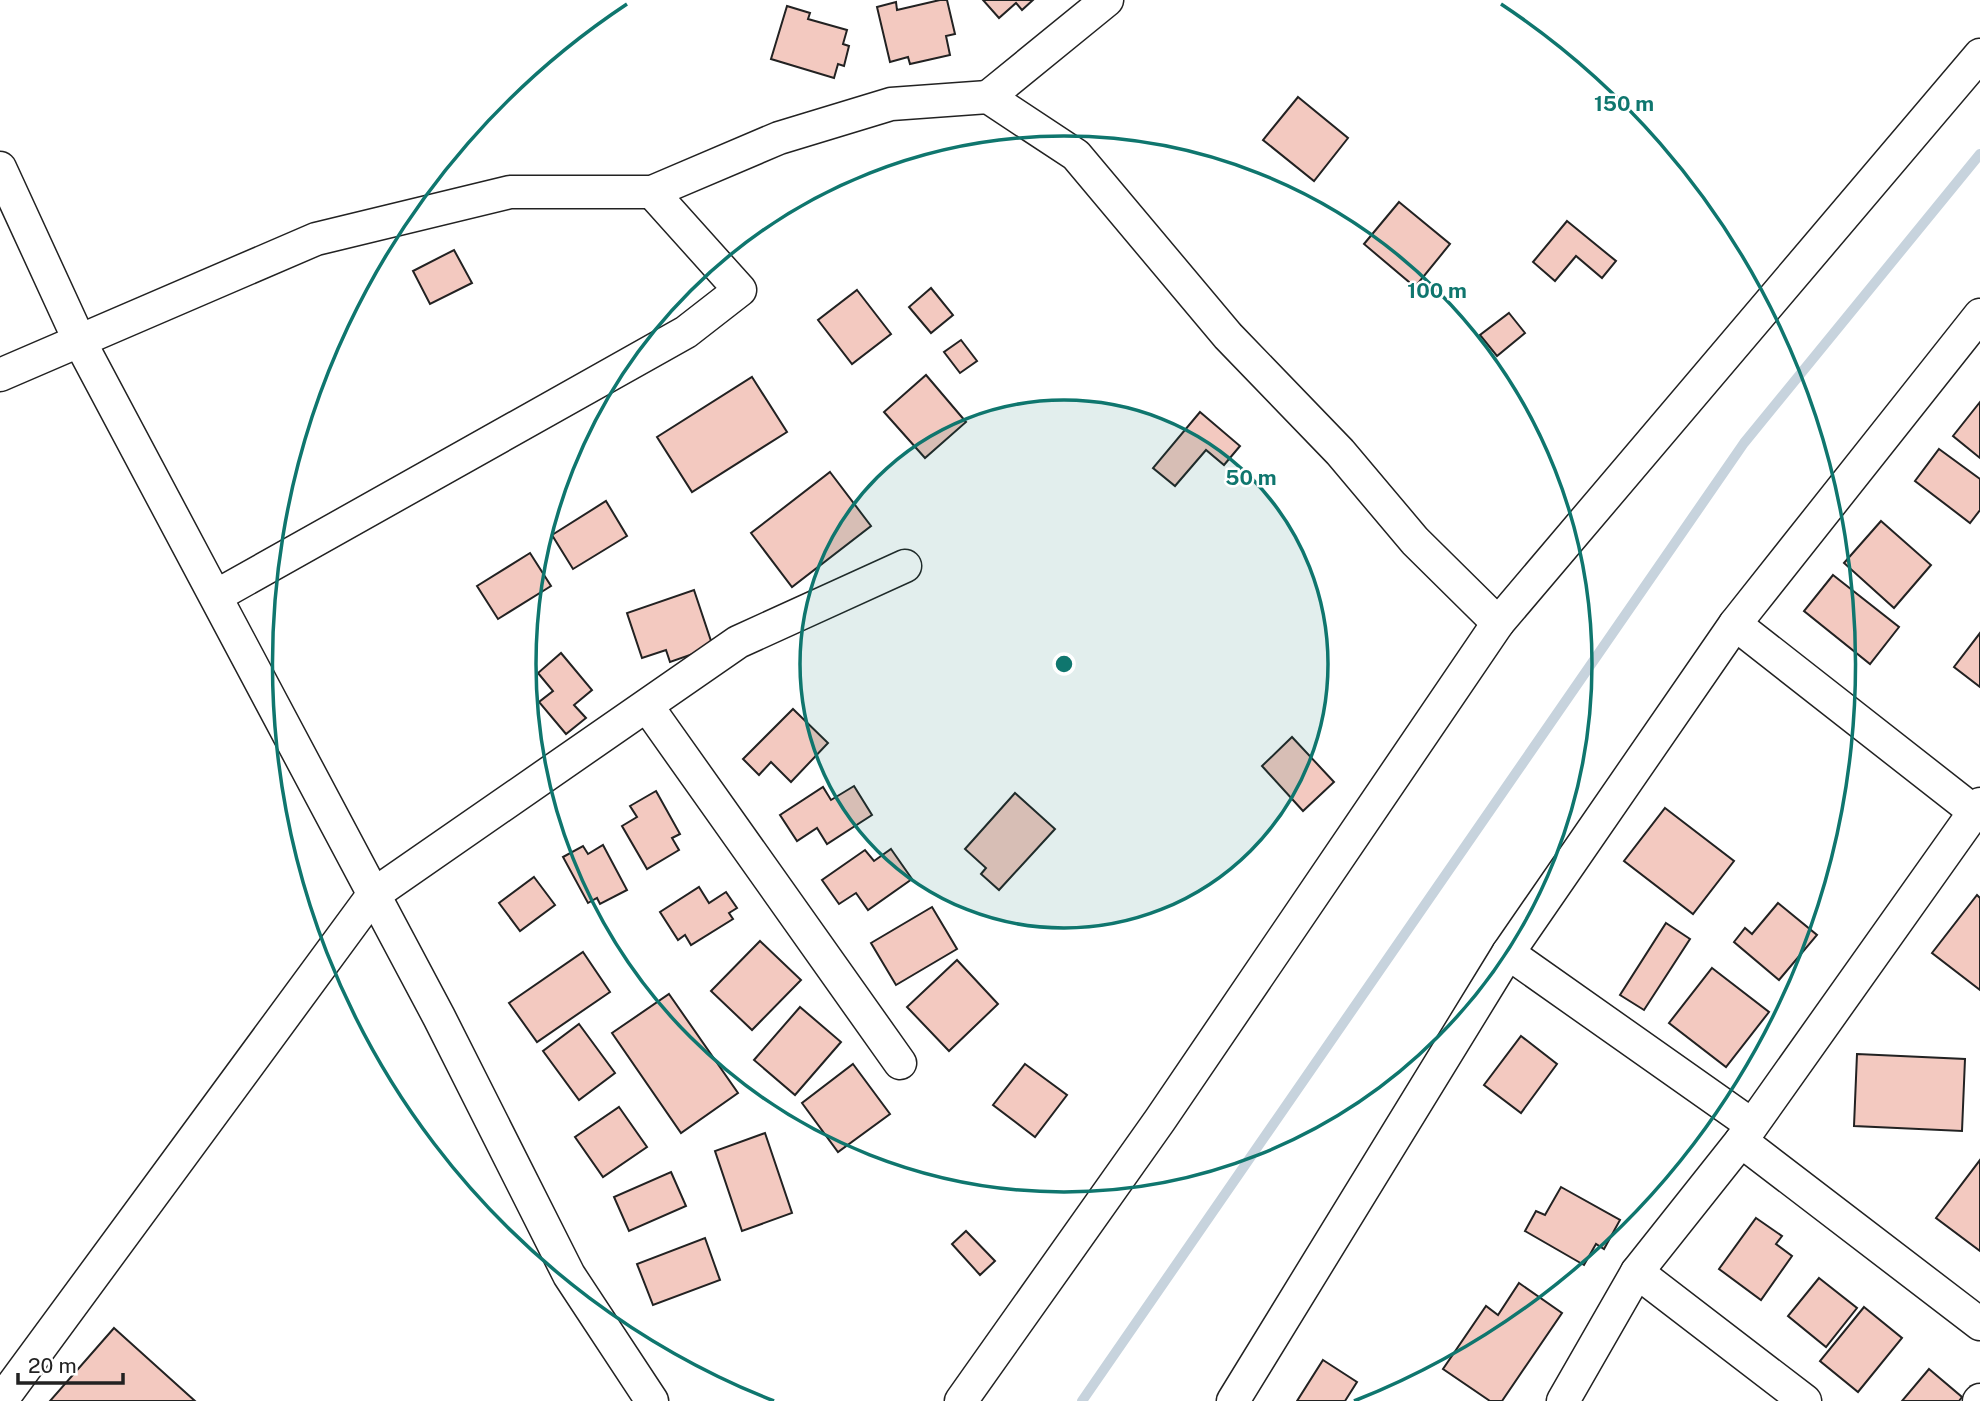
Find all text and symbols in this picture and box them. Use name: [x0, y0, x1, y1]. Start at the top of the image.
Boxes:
text: 150 m: [1594, 91, 1654, 116]
text: 100 m: [1407, 278, 1467, 303]
text: 50 m: [1225, 465, 1277, 490]
centre of rings: [1052, 652, 1076, 676]
scale bar: [18, 1342, 122, 1386]
text: 20 m: [28, 1353, 77, 1378]

